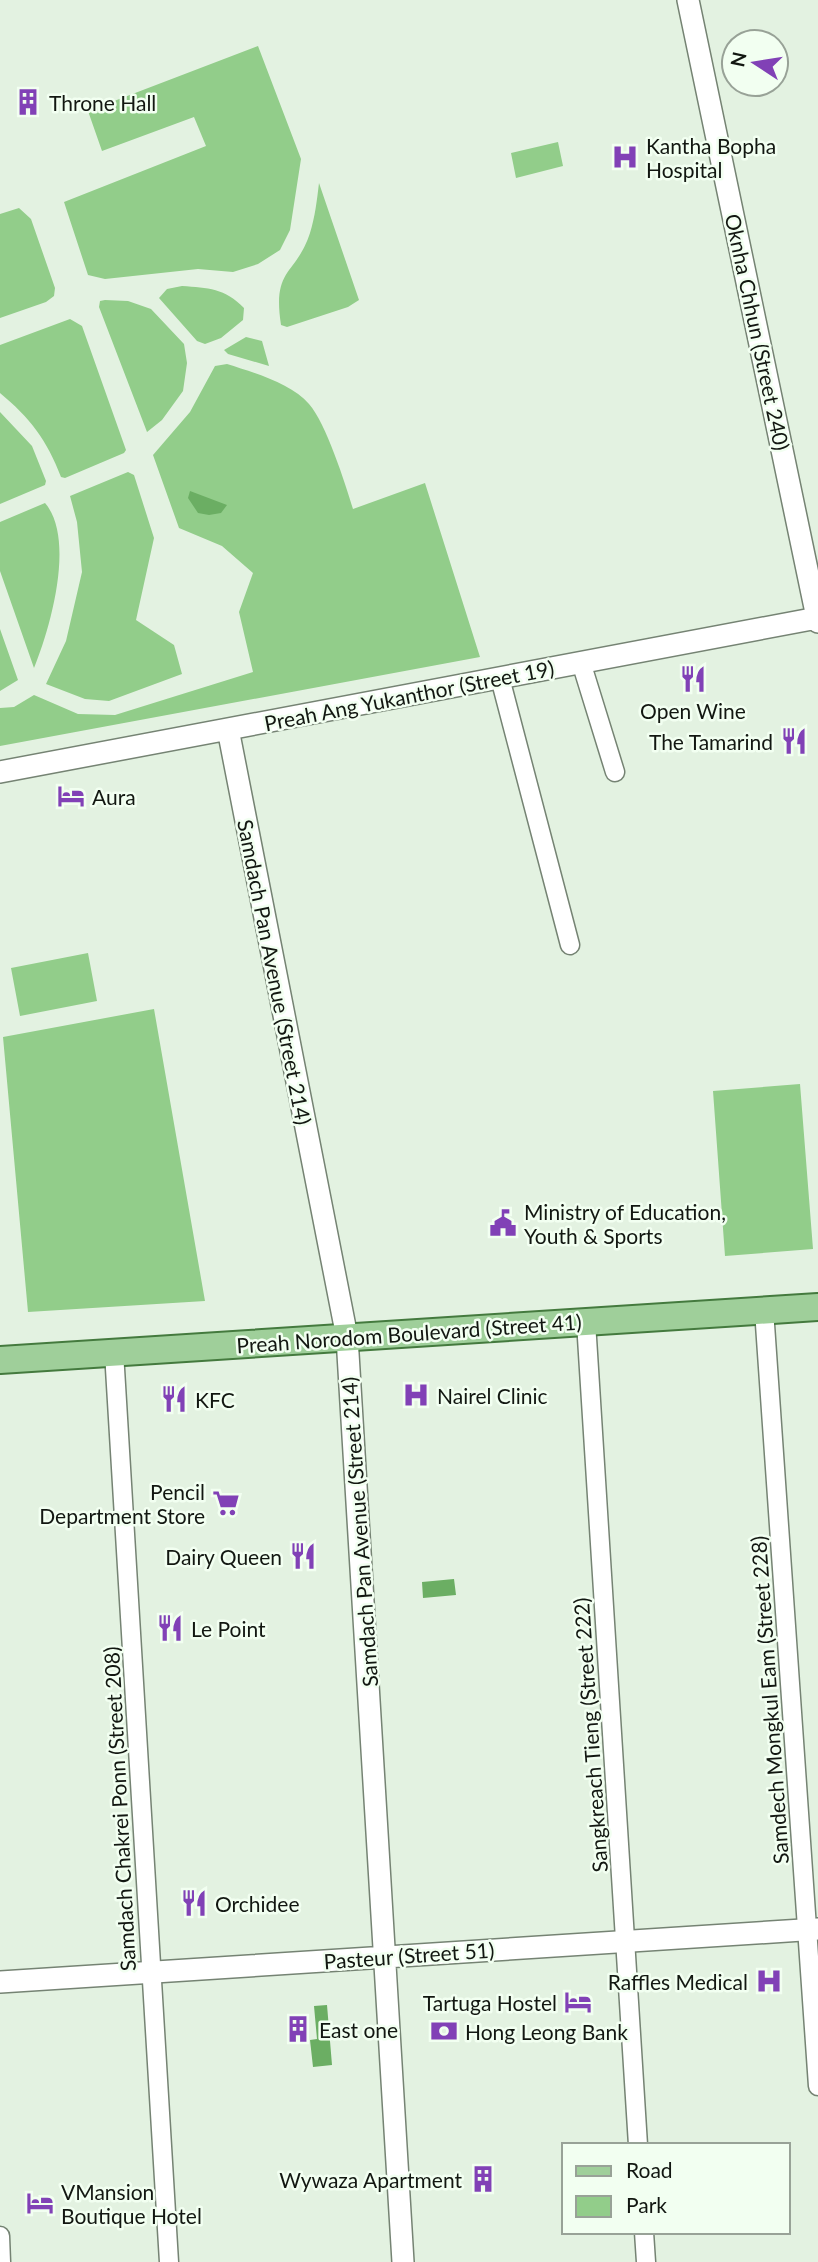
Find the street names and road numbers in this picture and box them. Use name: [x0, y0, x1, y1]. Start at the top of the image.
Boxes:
street label: Oknha Chhun (Street 240): [721, 211, 795, 453]
street label: Preah Ang Yukanthor (Street 19): [262, 655, 556, 735]
street label: Samdach Pan Avenue (Street 214): [233, 817, 317, 1127]
street label: Preah Norodom Boulevard (Street 41): [236, 1308, 582, 1358]
street label: Samdach Pan Avenue (Street 214): [336, 1376, 382, 1688]
street label: Samdech Mongkul Eam (Street 228): [745, 1535, 793, 1865]
street label: Sangkreach Tieng (Street 222): [568, 1597, 612, 1873]
street label: Samdach Chakrei Ponn (Street 208): [98, 1646, 140, 1972]
street label: Pasteur (Street 51): [323, 1937, 495, 1973]

